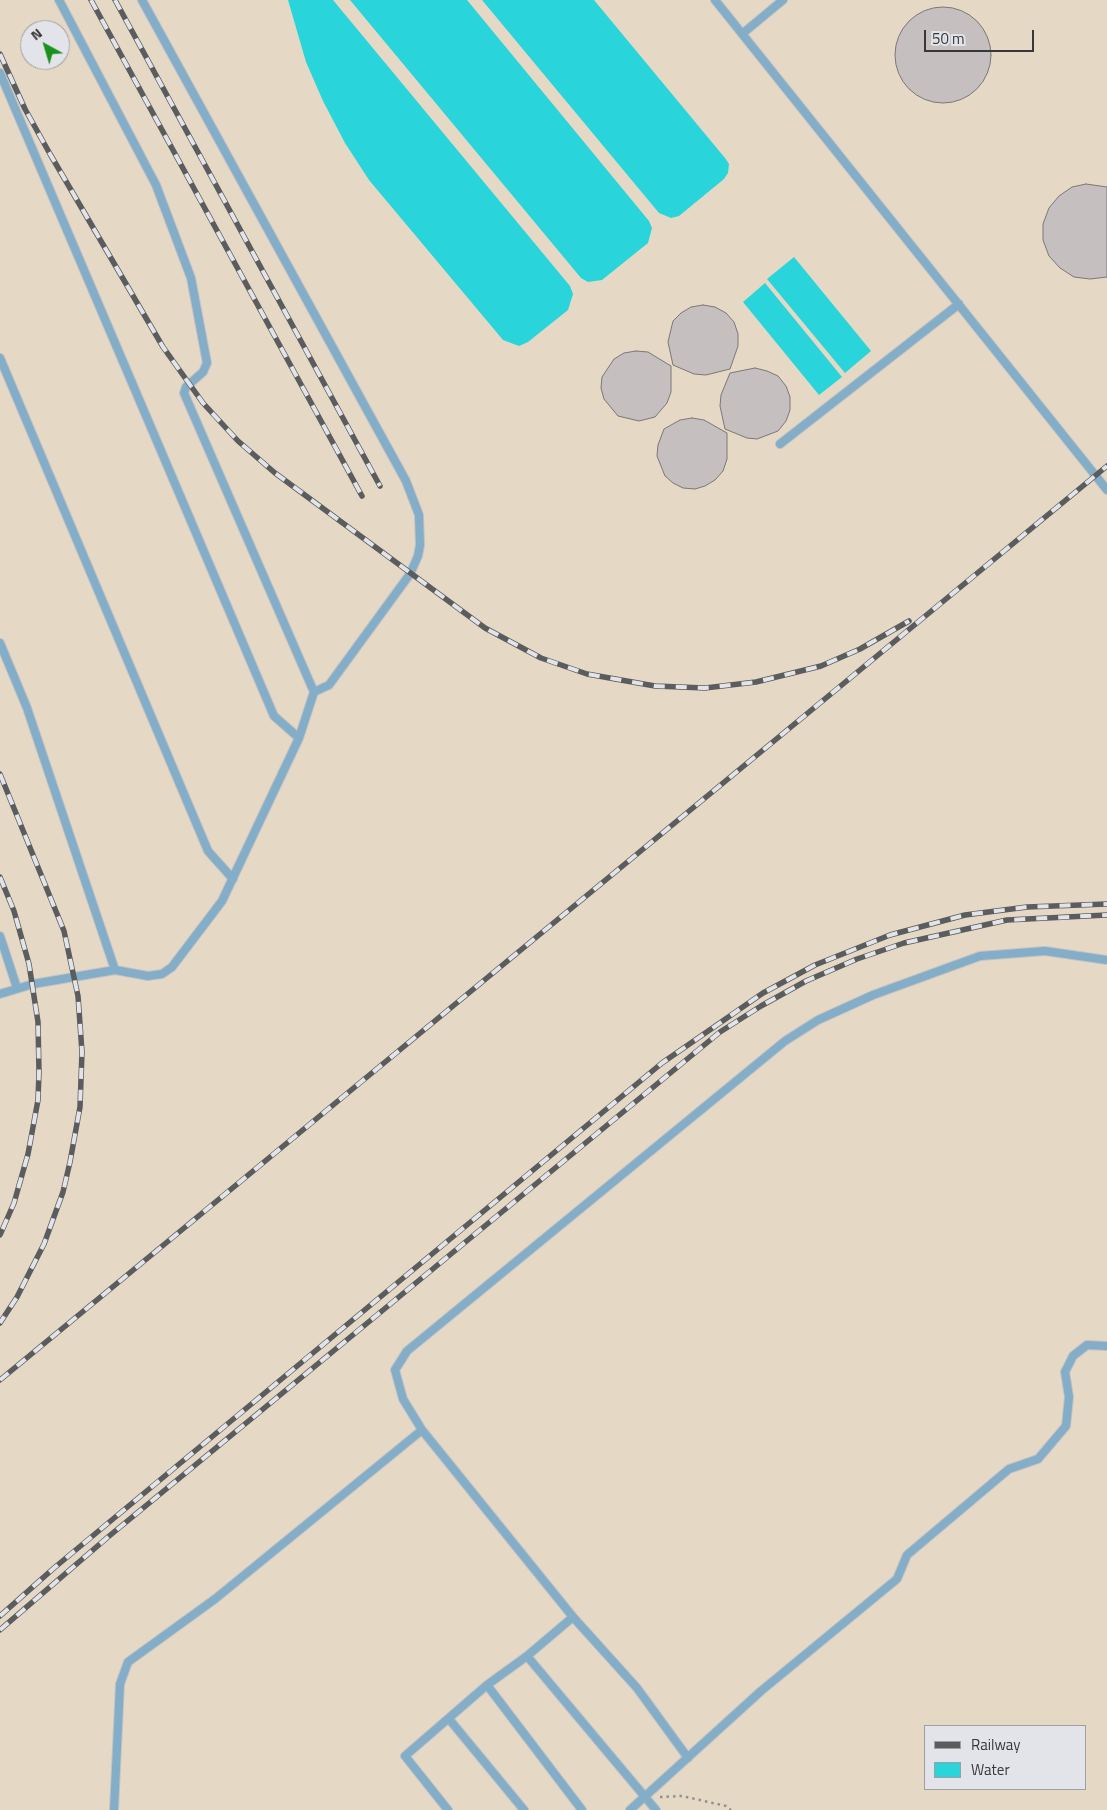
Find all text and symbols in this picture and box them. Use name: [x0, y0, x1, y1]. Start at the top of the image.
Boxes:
north arrow: [20, 20, 70, 70]
scale bar: [927, 20, 1037, 52]
text: N: [25, 23, 46, 45]
text: 50 m: [932, 27, 965, 50]
legend: [924, 1725, 1087, 1790]
text: Railway: [971, 1733, 1021, 1756]
text: Water: [971, 1758, 1010, 1781]

